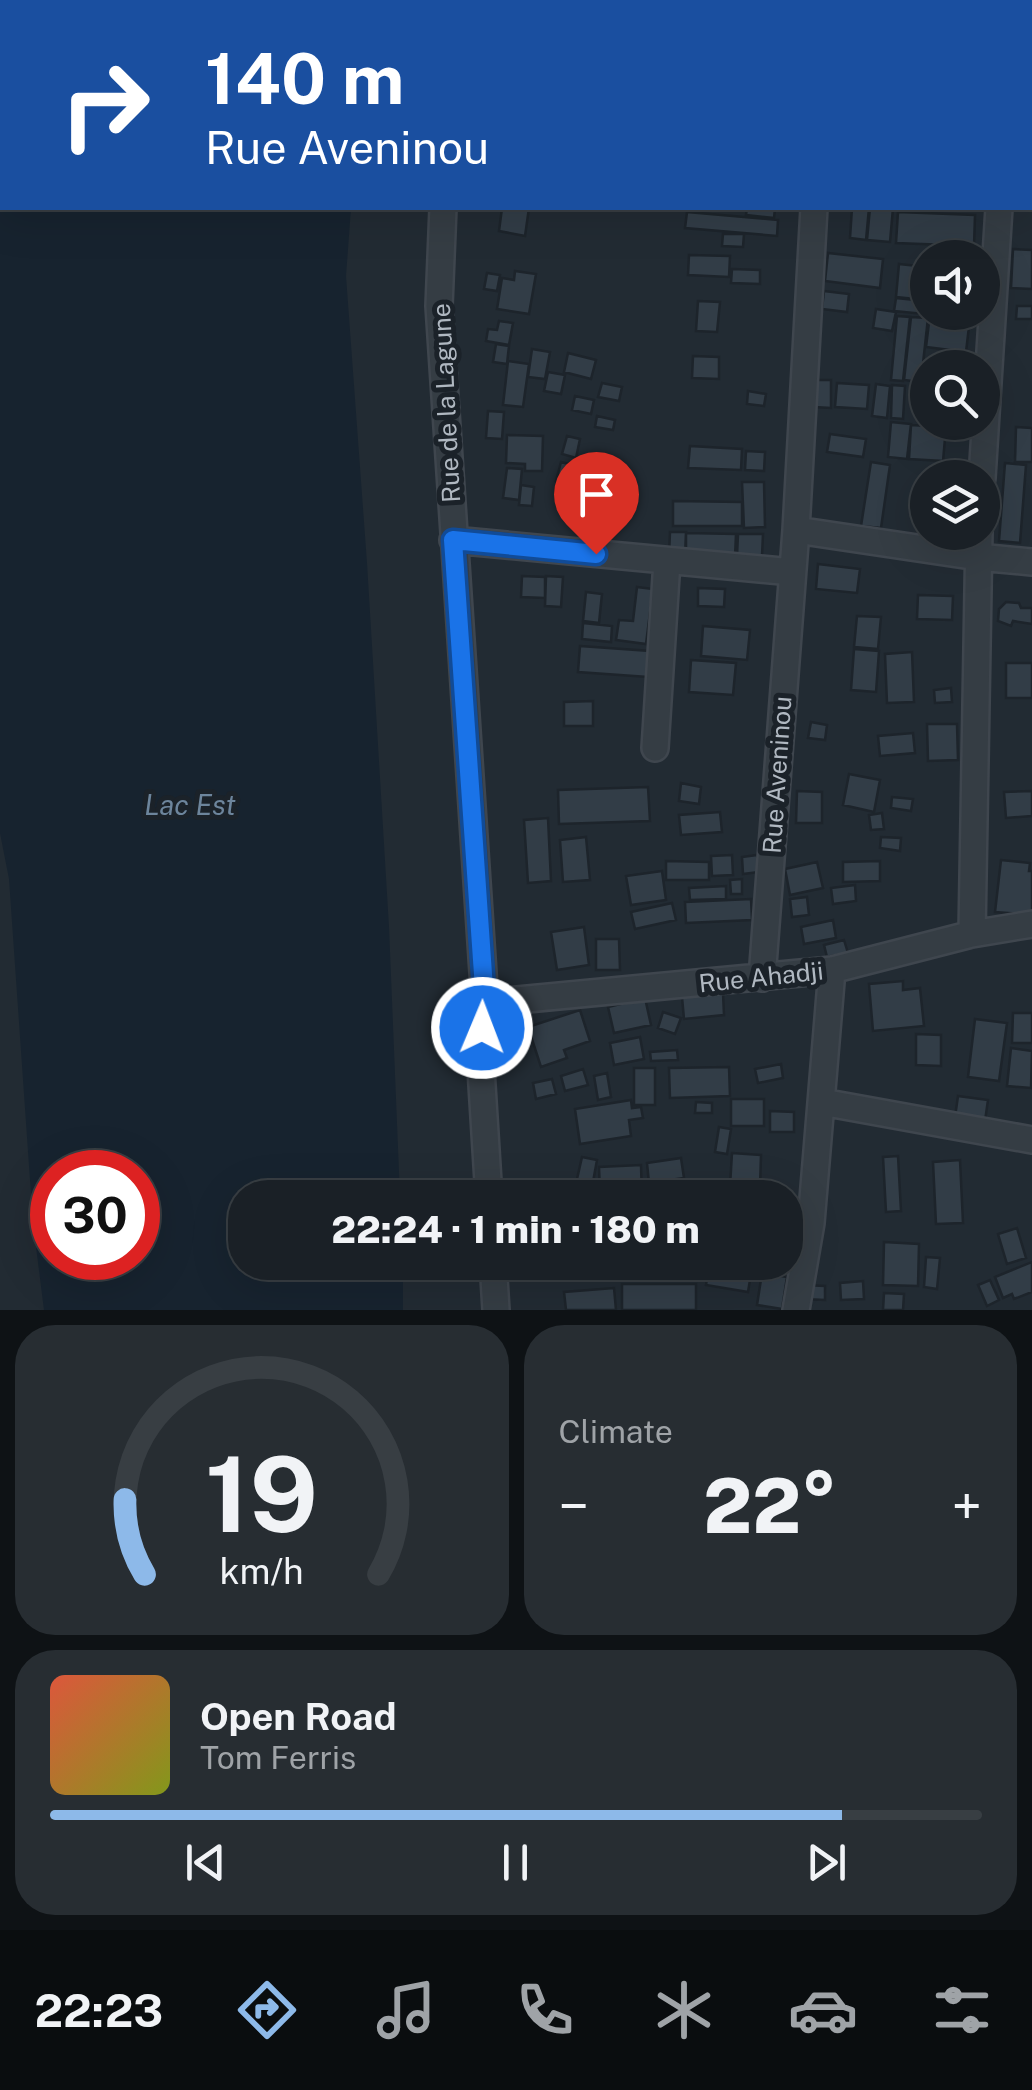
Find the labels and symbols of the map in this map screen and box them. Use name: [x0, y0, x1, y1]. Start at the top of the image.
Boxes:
street label: Rue de la Lagune: [426, 303, 466, 503]
pin: [554, 452, 639, 555]
street label: Rue Aveninou: [757, 695, 797, 855]
water label: Lac Est: [144, 788, 236, 821]
street label: Rue Ahadji: [697, 956, 825, 998]
position arrow: [430, 976, 534, 1080]
speed limit sign: 30: [30, 1150, 160, 1280]

